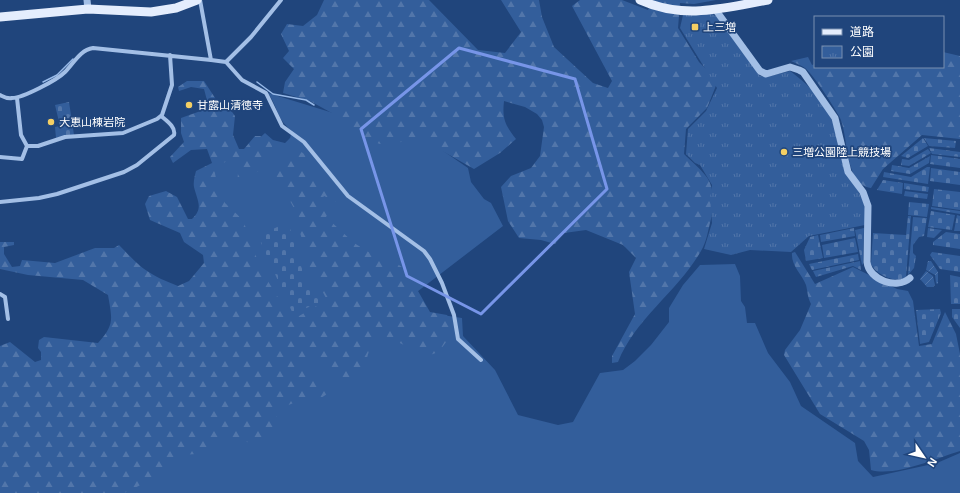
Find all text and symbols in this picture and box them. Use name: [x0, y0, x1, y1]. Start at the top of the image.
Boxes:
legend: [814, 16, 944, 68]
place label: 上三増: [703, 21, 736, 33]
marker: 上三増: [690, 22, 700, 32]
text: 道路: [850, 25, 874, 39]
text: 公園: [850, 45, 874, 59]
place label: 甘露山清徳寺: [197, 99, 263, 111]
marker: 甘露山清徳寺: [184, 100, 194, 110]
place label: 大恵山棟岩院: [59, 116, 125, 128]
marker: 大恵山棟岩院: [46, 117, 56, 127]
place label: 三増公園陸上競技場: [792, 146, 891, 158]
marker: 三増公園陸上競技場: [779, 147, 789, 157]
north arrow: [904, 437, 944, 477]
text: N: [925, 456, 939, 469]

